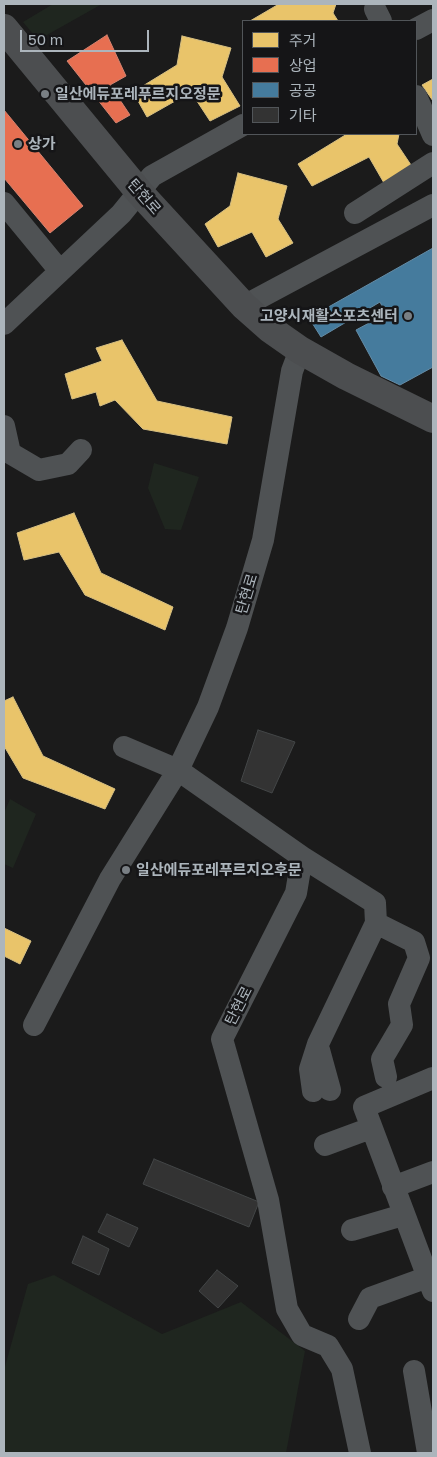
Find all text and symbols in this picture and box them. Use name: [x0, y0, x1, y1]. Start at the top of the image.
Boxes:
scale bar: [22, 20, 151, 52]
legend: [242, 20, 417, 135]
text: 50 m: [28, 30, 63, 48]
text: 주거: [289, 31, 317, 49]
text: 상업: [289, 56, 317, 74]
text: 공공: [289, 81, 317, 99]
place label: 일산에듀포레푸르지오정문: [55, 85, 221, 103]
marker: 일산에듀포레푸르지오정문: [39, 88, 51, 100]
text: 기타: [289, 106, 317, 124]
place label: 상가: [28, 135, 56, 153]
marker: 상가: [12, 138, 24, 150]
street label: 탄현로: [124, 175, 164, 219]
place label: 고양시재활스포츠센터: [260, 307, 398, 325]
marker: 고양시재활스포츠센터: [402, 310, 414, 322]
street label: 탄현로: [232, 572, 262, 616]
place label: 일산에듀포레푸르지오후문: [136, 861, 302, 879]
marker: 일산에듀포레푸르지오후문: [120, 864, 132, 876]
street label: 탄현로: [222, 983, 256, 1029]

